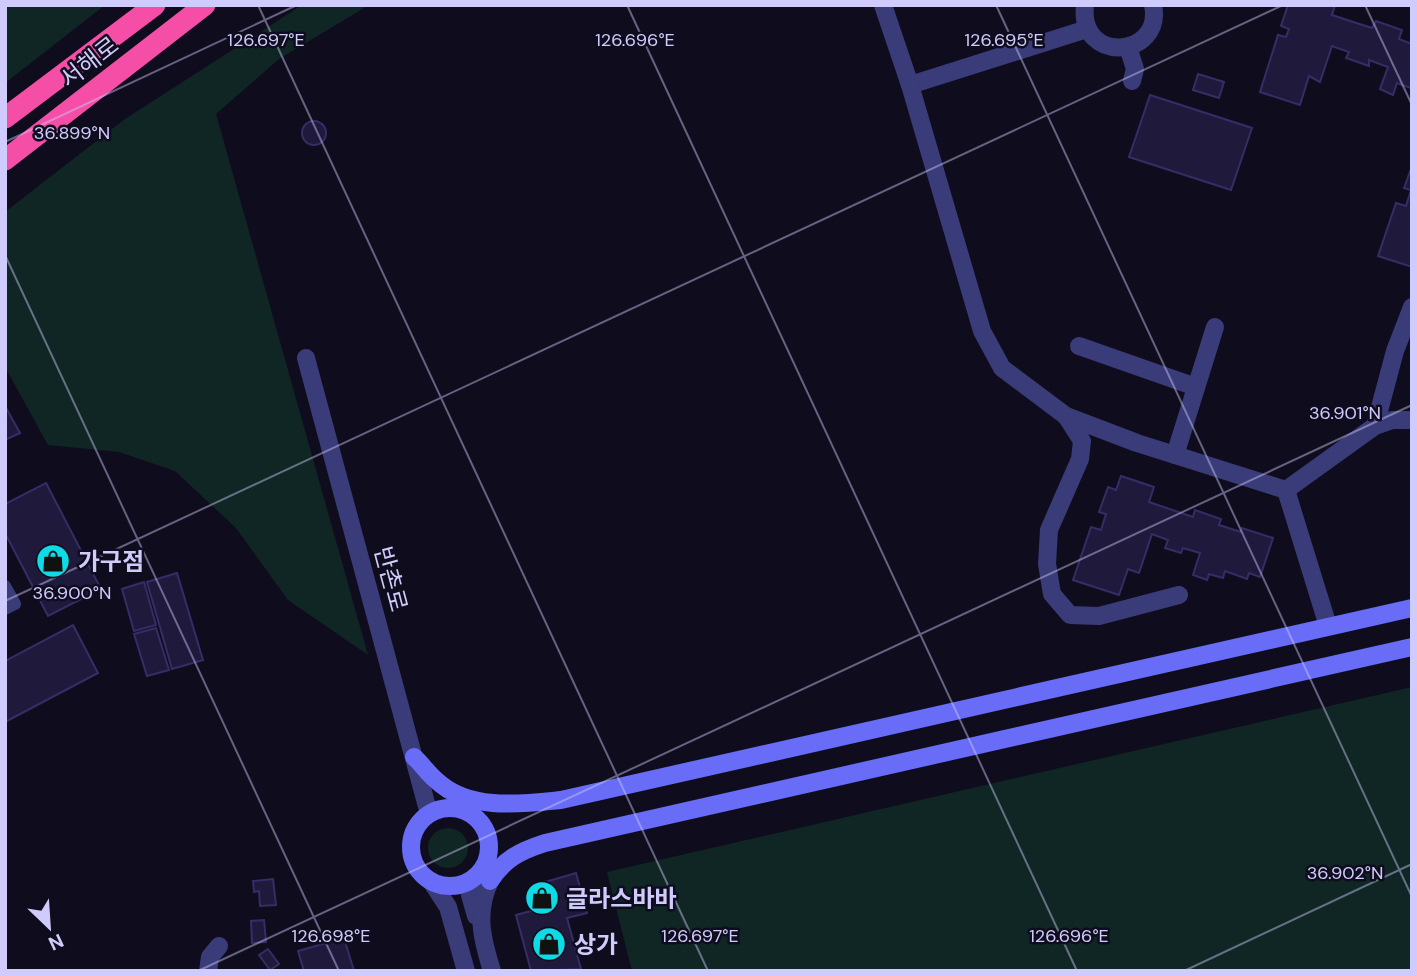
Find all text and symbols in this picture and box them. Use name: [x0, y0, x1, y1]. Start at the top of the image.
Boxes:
text: 126.697°E: [227, 28, 305, 52]
text: 126.696°E: [595, 28, 675, 52]
text: 126.695°E: [964, 28, 1044, 52]
street label: 서해로: [53, 29, 125, 95]
text: 36.899°N: [34, 121, 110, 145]
text: 36.901°N: [1309, 401, 1381, 425]
shop icon: 가구점: [34, 542, 72, 580]
street label: 반촌로: [367, 543, 415, 615]
place label: 가구점: [78, 546, 144, 577]
text: 36.900°N: [33, 581, 111, 605]
text: 36.902°N: [1307, 861, 1383, 885]
shop icon: 글라스바바: [523, 879, 561, 917]
place label: 글라스바바: [566, 883, 676, 914]
north arrow: [14, 892, 84, 962]
text: 126.698°E: [292, 924, 370, 948]
text: 126.697°E: [661, 924, 739, 948]
text: 126.696°E: [1029, 924, 1109, 948]
shop icon: 상가: [530, 925, 568, 963]
text: N: [44, 928, 68, 956]
place label: 상가: [574, 929, 618, 960]

